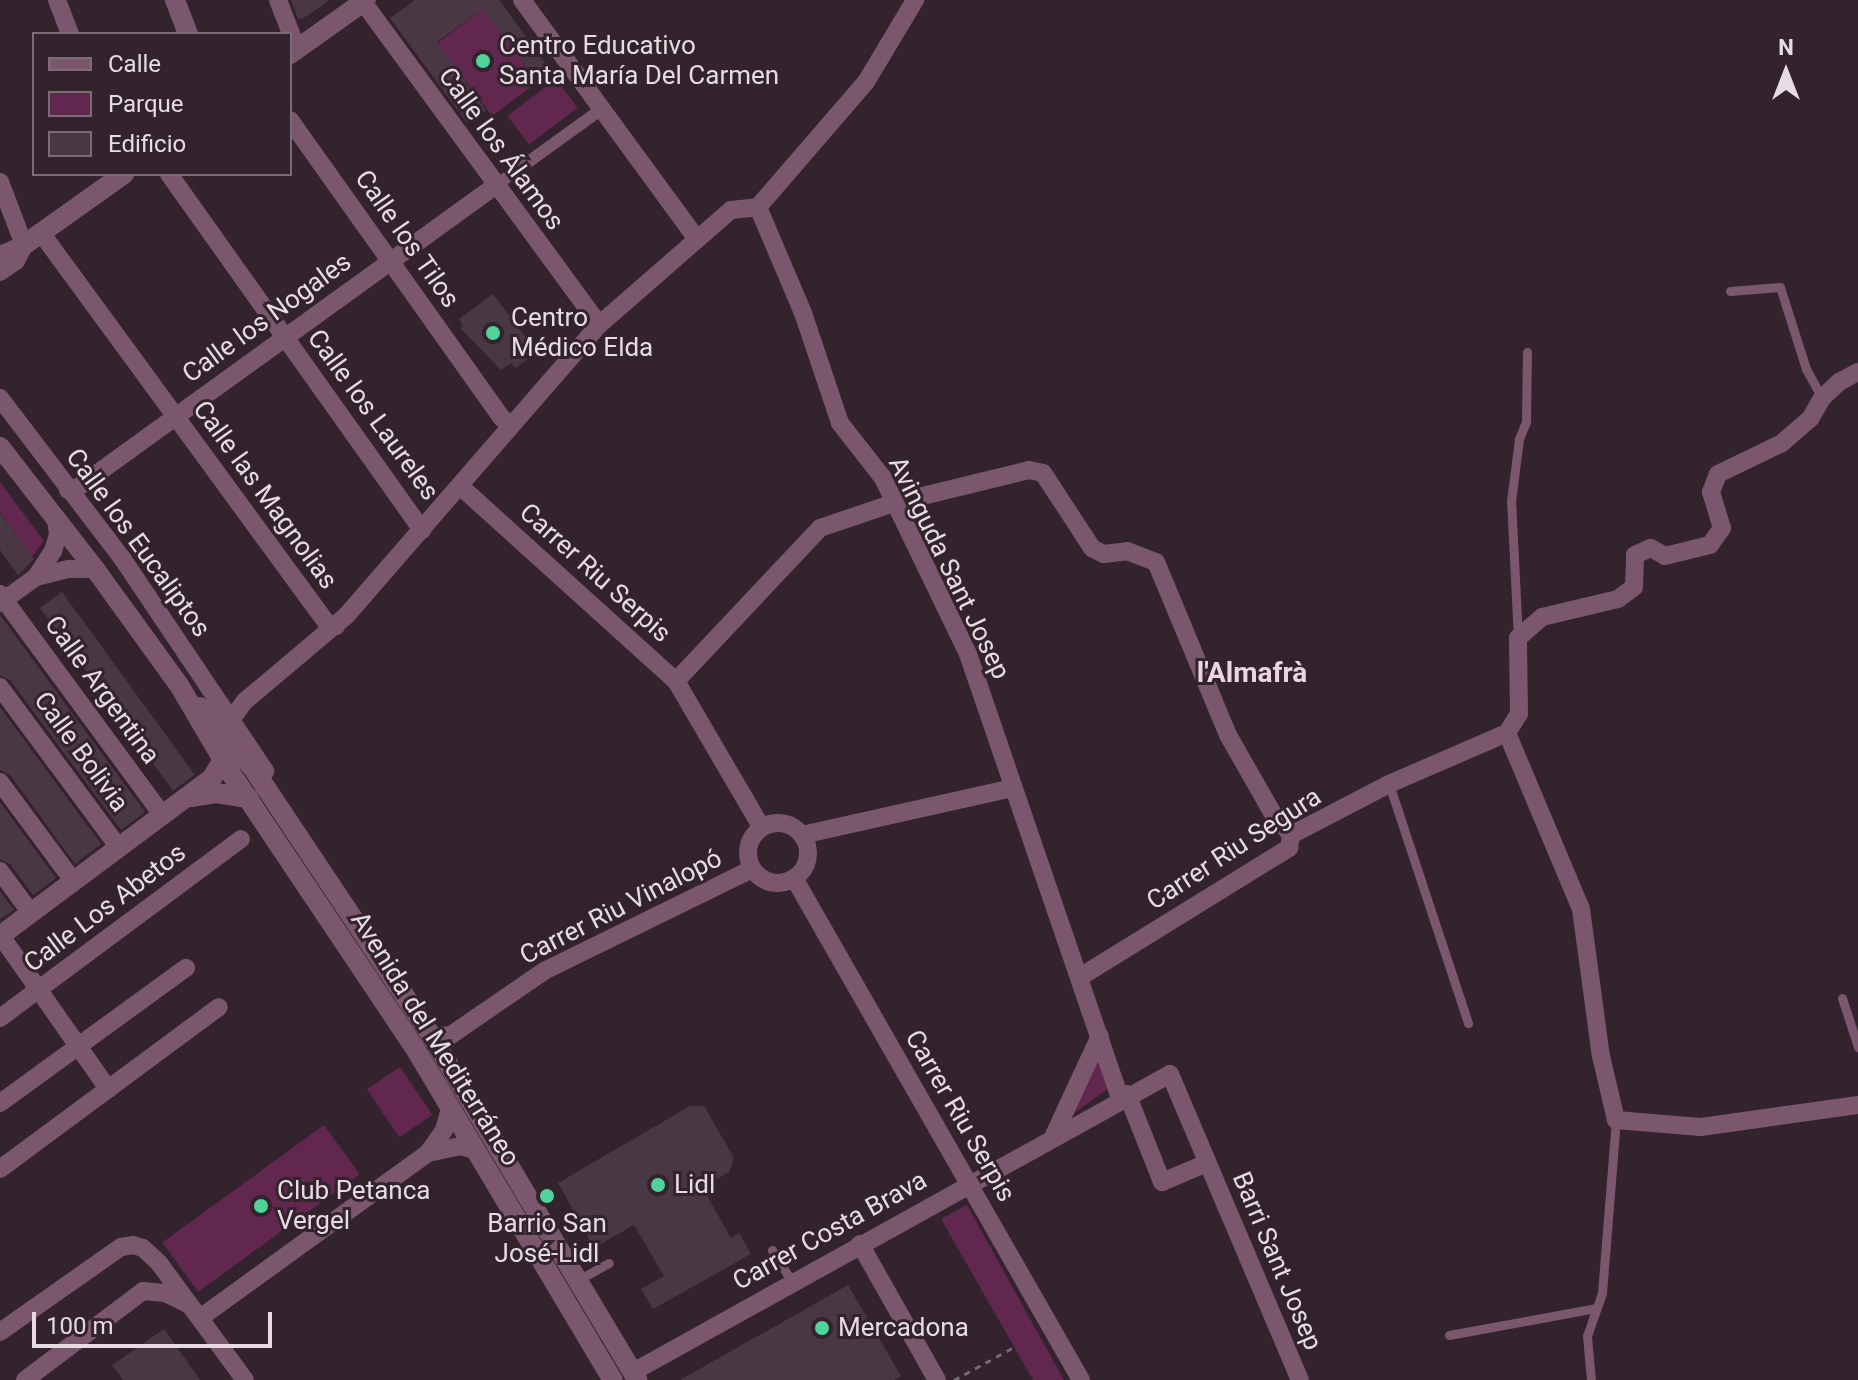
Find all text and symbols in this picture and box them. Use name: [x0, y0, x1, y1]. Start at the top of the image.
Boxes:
place label: Centro Educativo Santa María Del Carmen: [499, 30, 779, 92]
legend: [32, 32, 292, 176]
north arrow: [1746, 32, 1826, 112]
text: N: [1778, 35, 1794, 60]
text: Calle: [108, 50, 161, 78]
marker: Centro Educativo Santa María Del Carmen: [474, 52, 492, 70]
street label: Calle los Álamos: [432, 62, 570, 236]
text: Parque: [108, 90, 184, 118]
text: Edificio: [108, 130, 186, 158]
street label: Calle los Tilos: [348, 164, 466, 314]
street label: Calle los Nogales: [177, 246, 357, 390]
place label: Centro Médico Elda: [511, 302, 653, 364]
marker: Centro Médico Elda: [482, 322, 504, 344]
street label: Calle los Laureles: [301, 324, 445, 506]
street label: Calle las Magnolias: [186, 395, 344, 595]
street label: Calle los Eucaliptos: [59, 443, 217, 643]
street label: Avinguda Sant Josep: [882, 452, 1016, 684]
street label: Carrer Riu Serpis: [513, 497, 677, 649]
street label: Calle Argentina: [38, 610, 166, 770]
district label: l'Almafrà: [1197, 656, 1307, 690]
street label: Calle Bolivia: [27, 686, 135, 818]
street label: Carrer Riu Segura: [1141, 781, 1327, 917]
street label: Calle Los Abetos: [18, 837, 192, 979]
street label: Carrer Riu Vinalopó: [515, 843, 727, 971]
street label: Avenida del Mediterráneo: [344, 906, 526, 1172]
street label: Carrer Riu Serpis: [898, 1025, 1022, 1207]
street label: Carrer Costa Brava: [728, 1165, 932, 1297]
street label: Barri Sant Josep: [1225, 1167, 1329, 1355]
place label: Lidl: [674, 1169, 715, 1201]
place label: Club Petanca Vergel: [277, 1175, 430, 1236]
marker: Lidl: [649, 1176, 667, 1194]
marker: Barrio San José-Lidl: [538, 1187, 556, 1205]
marker: Club Petanca Vergel: [252, 1197, 270, 1215]
place label: Barrio San José-Lidl: [487, 1208, 607, 1270]
scale bar: [36, 1296, 276, 1346]
text: 100 m: [46, 1312, 113, 1340]
place label: Mercadona: [838, 1312, 969, 1344]
marker: Mercadona: [813, 1319, 831, 1337]

